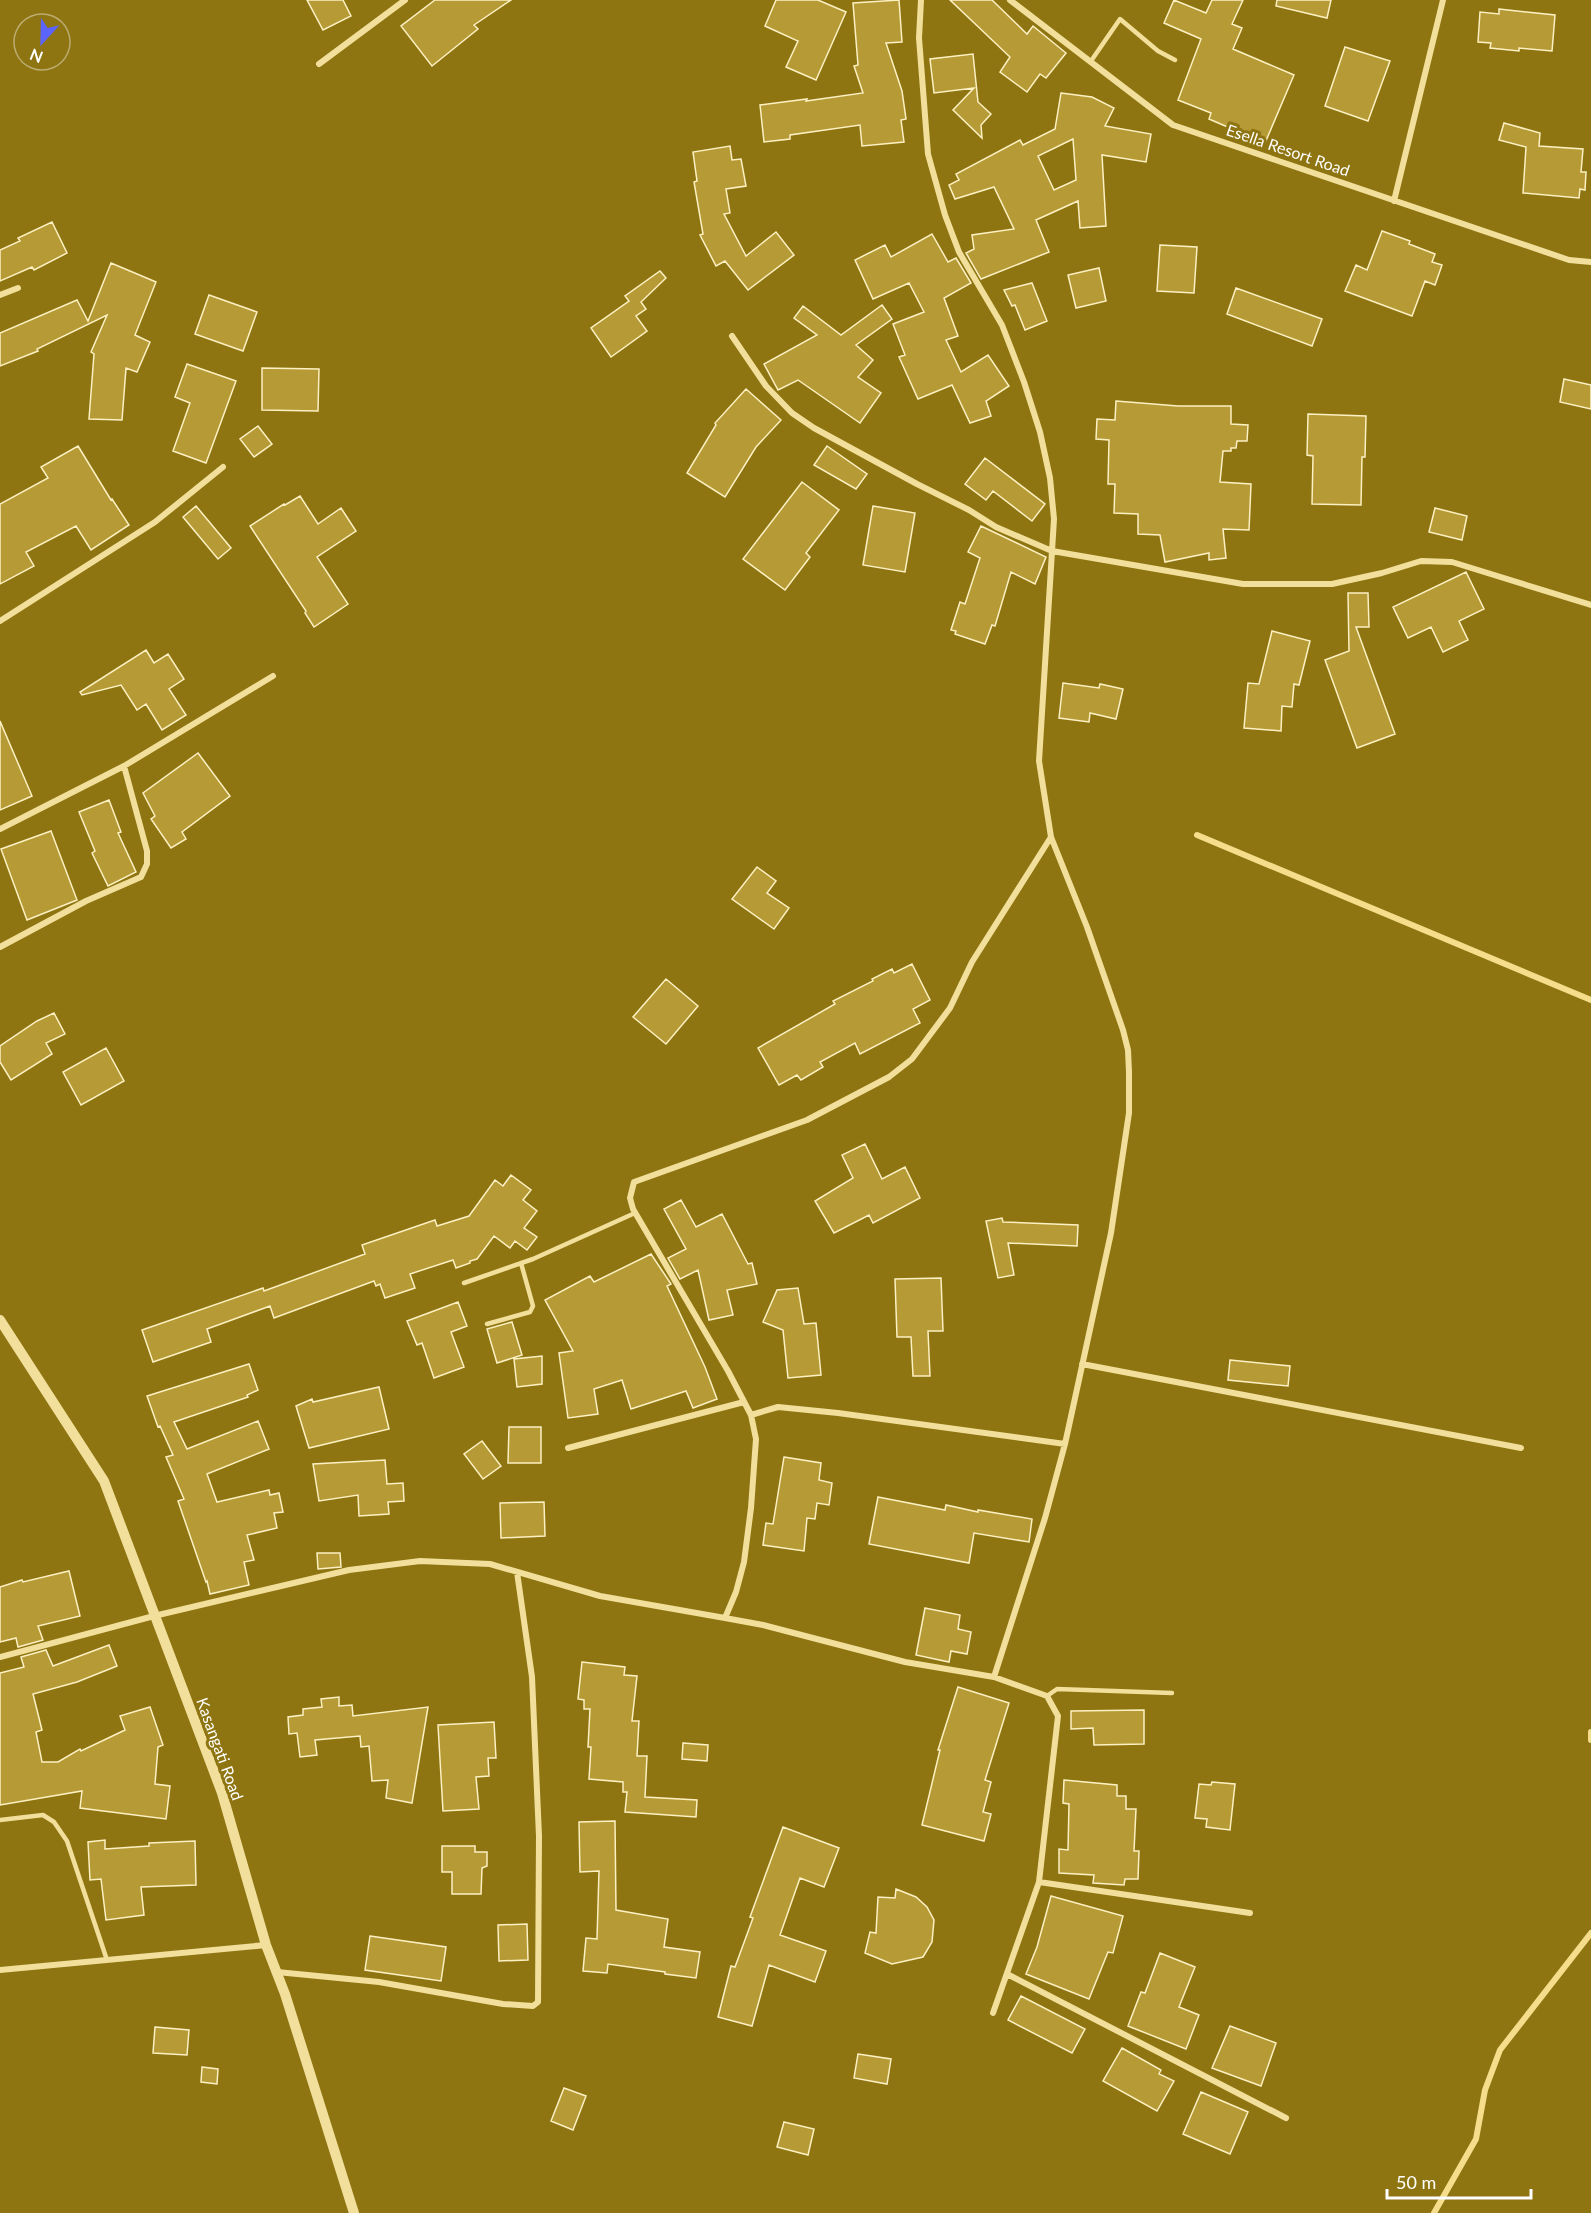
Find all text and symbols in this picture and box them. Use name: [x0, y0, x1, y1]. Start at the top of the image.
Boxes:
north arrow: [12, 12, 72, 72]
text: N: [27, 45, 45, 67]
street label: Esella Resort Road: [1224, 120, 1352, 180]
street label: Kasangati Road: [193, 1695, 248, 1803]
scale bar: [1387, 2162, 1531, 2200]
text: 50 m: [1396, 2171, 1436, 2193]

